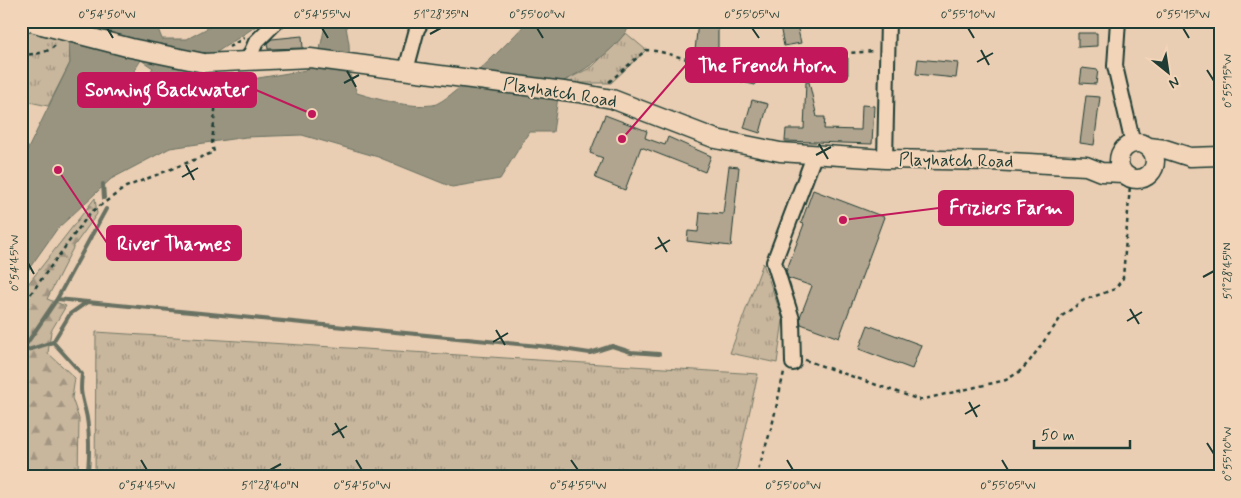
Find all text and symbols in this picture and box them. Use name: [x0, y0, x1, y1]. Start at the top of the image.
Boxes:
text: 0°54'50"W: [78, 7, 136, 23]
text: 0°54'55"W: [294, 7, 350, 23]
text: 51°28'35"N: [413, 7, 469, 23]
text: 0°55'00"W: [509, 7, 565, 23]
text: 0°55'05"W: [724, 7, 780, 23]
text: 0°55'10"W: [941, 7, 995, 23]
text: 0°55'15"W: [1156, 7, 1210, 23]
callout: The French Horn: [686, 48, 847, 82]
north arrow: [1144, 48, 1194, 98]
text: The French Horn: [698, 54, 836, 79]
text: 0°55'15"W: [1220, 54, 1236, 108]
street label: Playhatch Road: [501, 72, 619, 114]
text: N: [1165, 72, 1183, 93]
callout: Sonning Backwater: [78, 73, 256, 107]
text: Sonning Backwater: [85, 78, 250, 106]
street label: Playhatch Road: [898, 148, 1014, 174]
callout: Friziers Farm: [939, 191, 1073, 225]
text: Friziers Farm: [949, 196, 1063, 221]
callout: River Thames: [107, 226, 241, 260]
text: River Thames: [117, 232, 232, 257]
text: 0°54'45"W: [7, 235, 23, 291]
text: 51°28'45"N: [1220, 242, 1236, 300]
scale bar: [1034, 418, 1130, 450]
text: 50 m: [1041, 426, 1075, 446]
text: 0°55'10"W: [1220, 427, 1236, 481]
text: 0°54'45"W: [119, 478, 175, 494]
text: 51°28'40"N: [241, 478, 299, 494]
text: 0°54'50"W: [333, 478, 391, 494]
text: 0°54'55"W: [550, 478, 606, 494]
text: 0°55'00"W: [765, 478, 821, 494]
text: 0°55'05"W: [980, 478, 1036, 494]

